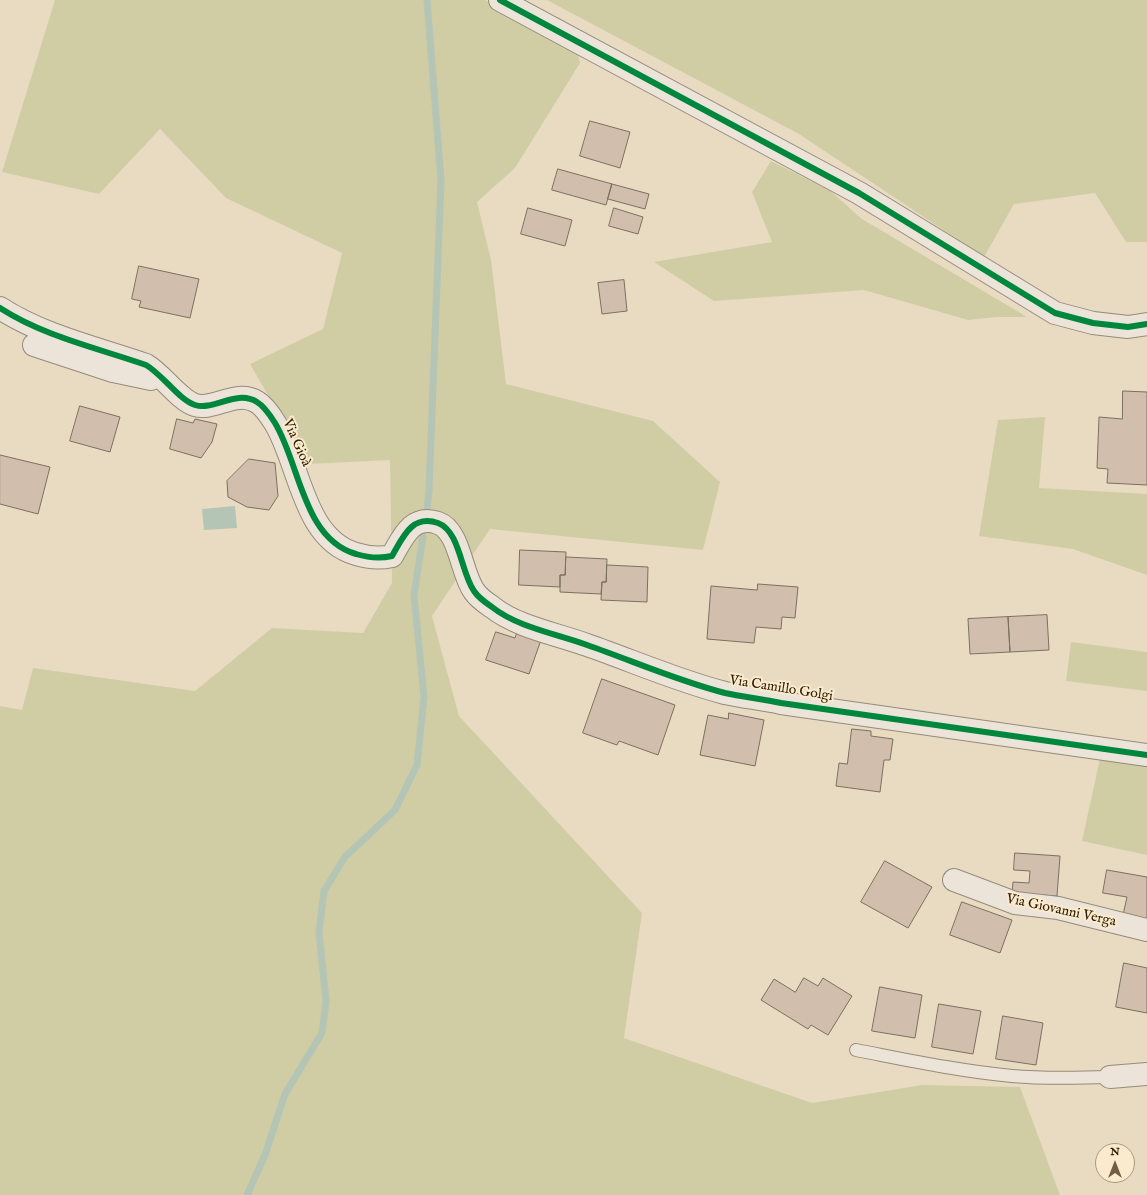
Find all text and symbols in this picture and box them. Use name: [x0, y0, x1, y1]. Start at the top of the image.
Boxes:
street label: Via Gioà: [278, 417, 314, 469]
street label: Via Camillo Golgi: [728, 673, 834, 705]
street label: Via Giovanni Verga: [1005, 891, 1117, 931]
north arrow: [1095, 1143, 1135, 1183]
text: N: [1110, 1145, 1120, 1159]

